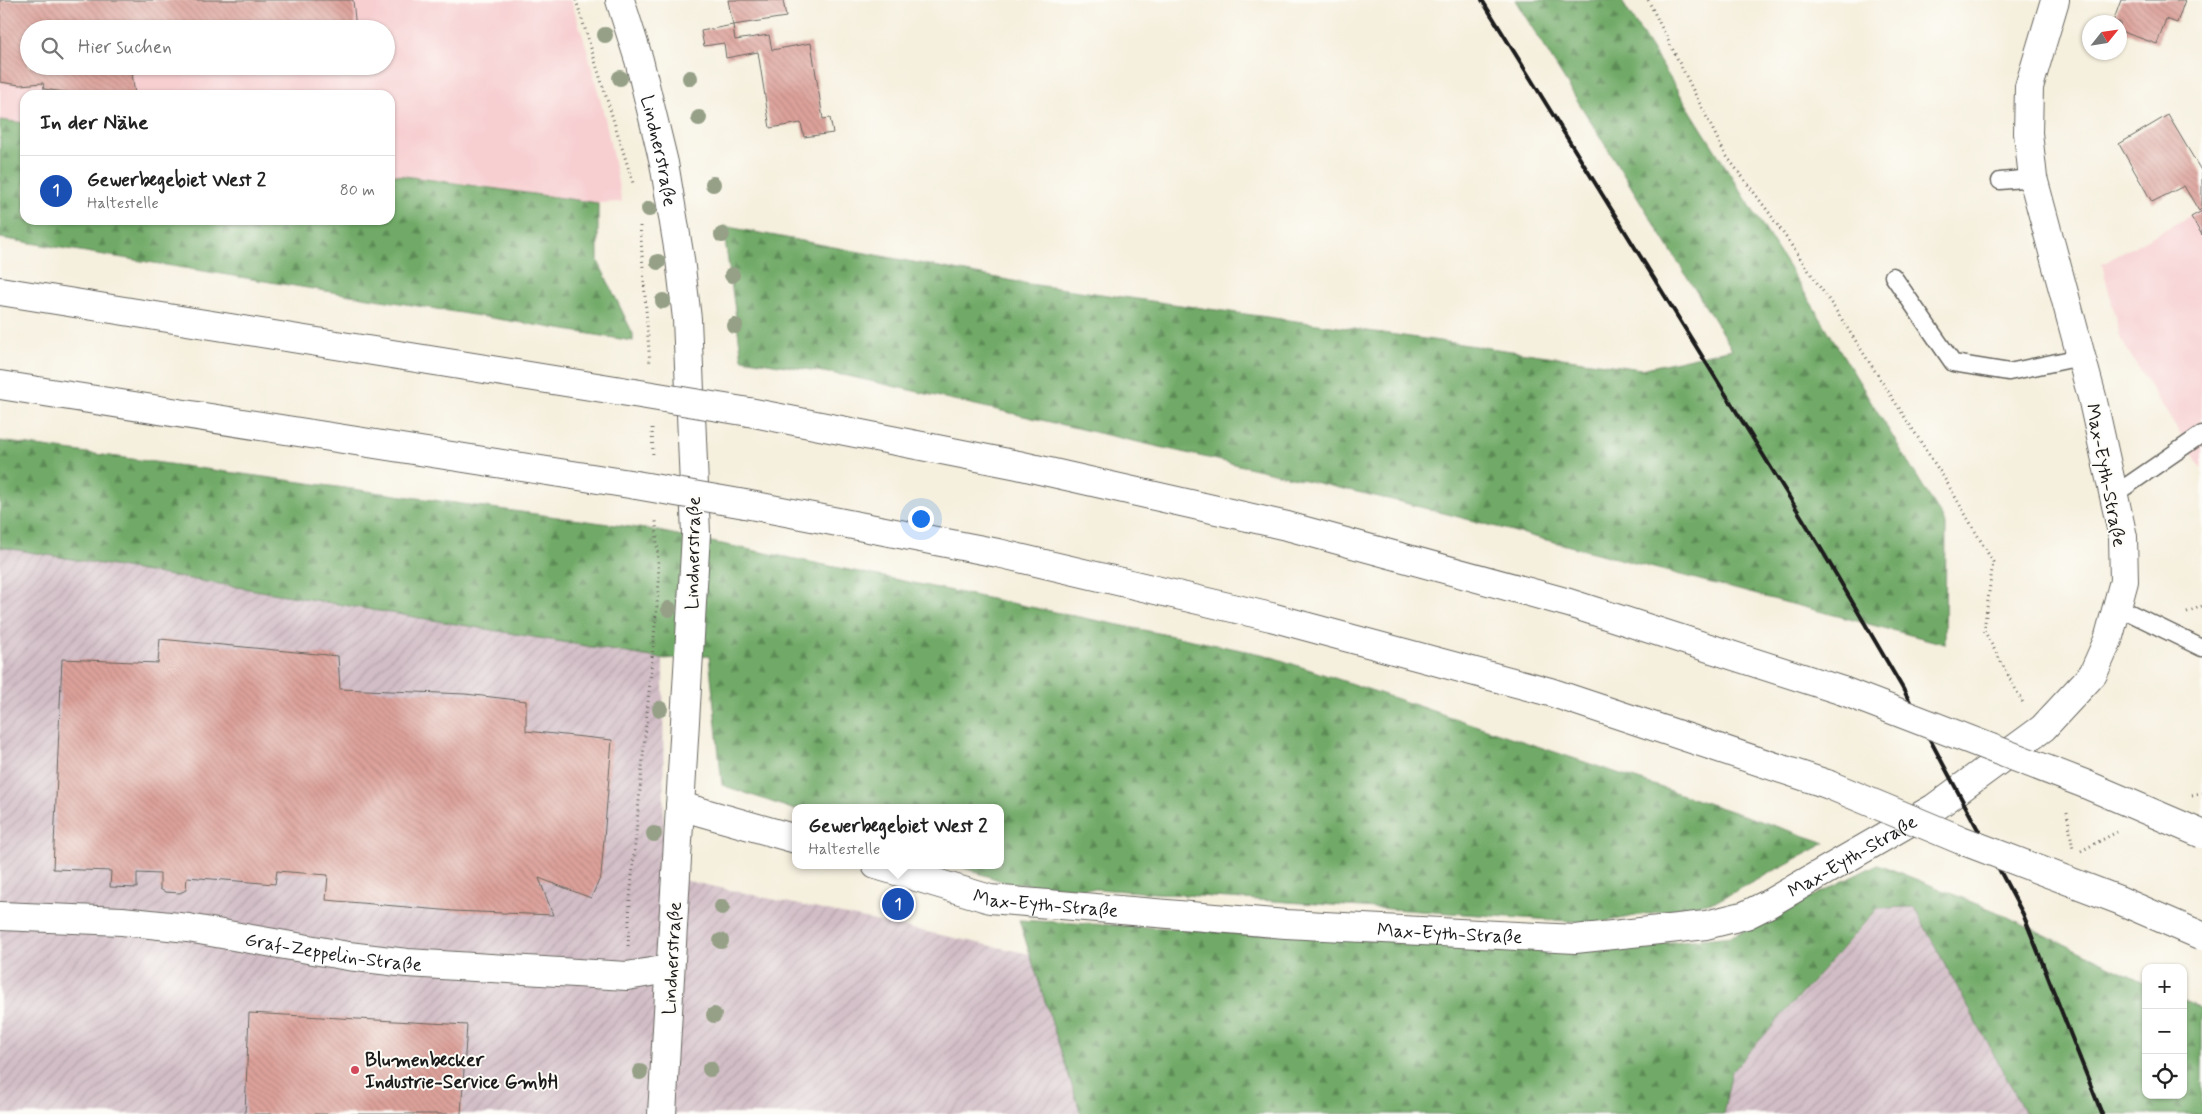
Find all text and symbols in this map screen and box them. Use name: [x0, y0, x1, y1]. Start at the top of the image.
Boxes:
north arrow: [2082, 15, 2127, 60]
search box: [20, 20, 395, 75]
icon: search: [38, 34, 66, 62]
text: Hier suchen: [78, 35, 172, 60]
street label: Lindnerstraße: [634, 93, 682, 208]
text: In der Nähe: [40, 109, 148, 137]
text: Gewerbegebiet West 2: [87, 168, 266, 193]
text: 1: [52, 180, 60, 201]
text: 80 m: [340, 180, 375, 201]
text: Haltestelle: [87, 193, 159, 214]
street label: Max-Eyth-Straße: [2078, 402, 2132, 549]
street label: Lindnerstraße: [680, 496, 707, 610]
your location: [908, 506, 934, 532]
popup: [792, 804, 1004, 869]
street label: Max-Eyth-Straße: [1784, 810, 1922, 904]
text: Gewerbegebiet West 2: [809, 814, 987, 839]
text: Haltestelle: [809, 839, 880, 860]
street label: Max-Eyth-Straße: [970, 884, 1119, 924]
pin: 1: [882, 885, 914, 923]
street label: Lindnerstraße: [657, 901, 688, 1015]
street label: Max-Eyth-Straße: [1376, 918, 1523, 950]
street label: Graf-Zeppelin-Straße: [243, 927, 423, 978]
map controls: [2142, 964, 2187, 1099]
button: +: [2142, 964, 2187, 1009]
button: −: [2142, 1009, 2187, 1054]
place label: Blumenbecker Industrie-Service GmbH: [365, 1048, 558, 1095]
button: locate: [2142, 1054, 2187, 1099]
marker: Blumenbecker Industrie-Service GmbH: [349, 1064, 361, 1076]

